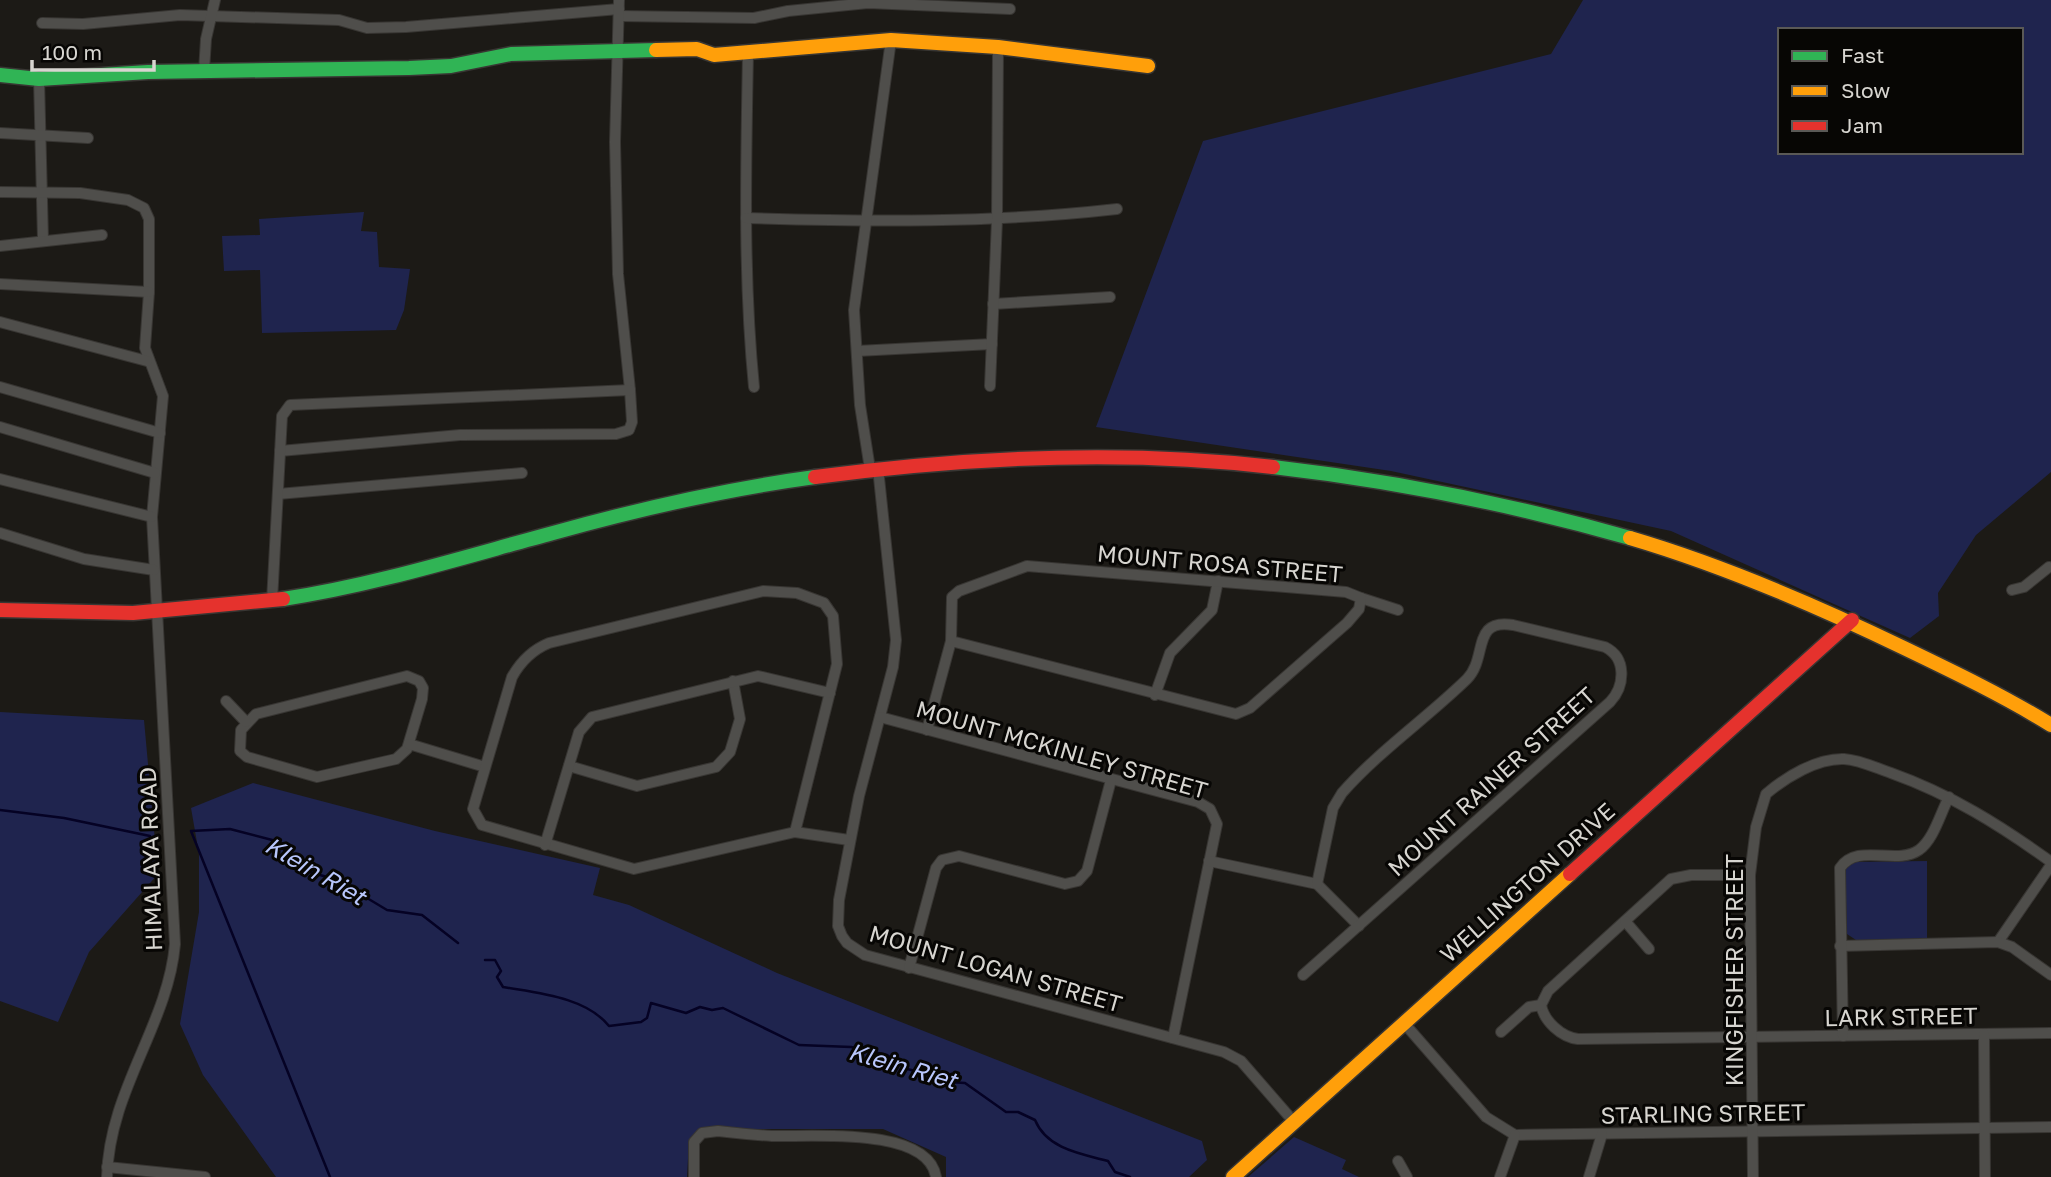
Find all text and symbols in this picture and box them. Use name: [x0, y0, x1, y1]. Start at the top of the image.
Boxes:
scale bar: [32, 28, 154, 72]
legend: [1778, 28, 2023, 154]
text: 100 m: [42, 39, 102, 65]
text: Fast: [1841, 42, 1884, 68]
text: Slow: [1841, 77, 1890, 103]
text: Jam: [1841, 112, 1883, 138]
street label: MOUNT ROSA STREET: [1096, 538, 1344, 588]
street label: MOUNT RAINER STREET: [1382, 681, 1600, 881]
street label: MOUNT MCKINLEY STREET: [913, 694, 1211, 804]
street label: HIMALAYA ROAD: [133, 767, 167, 951]
street label: WELLINGTON DRIVE: [1434, 796, 1620, 968]
water label: Klein Riet: [261, 830, 373, 912]
street label: KINGFISHER STREET: [1720, 854, 1748, 1086]
street label: MOUNT LOGAN STREET: [866, 918, 1126, 1018]
street label: LARK STREET: [1824, 1001, 1978, 1031]
water label: Klein Riet: [846, 1036, 963, 1095]
street label: STARLING STREET: [1600, 1097, 1806, 1129]

